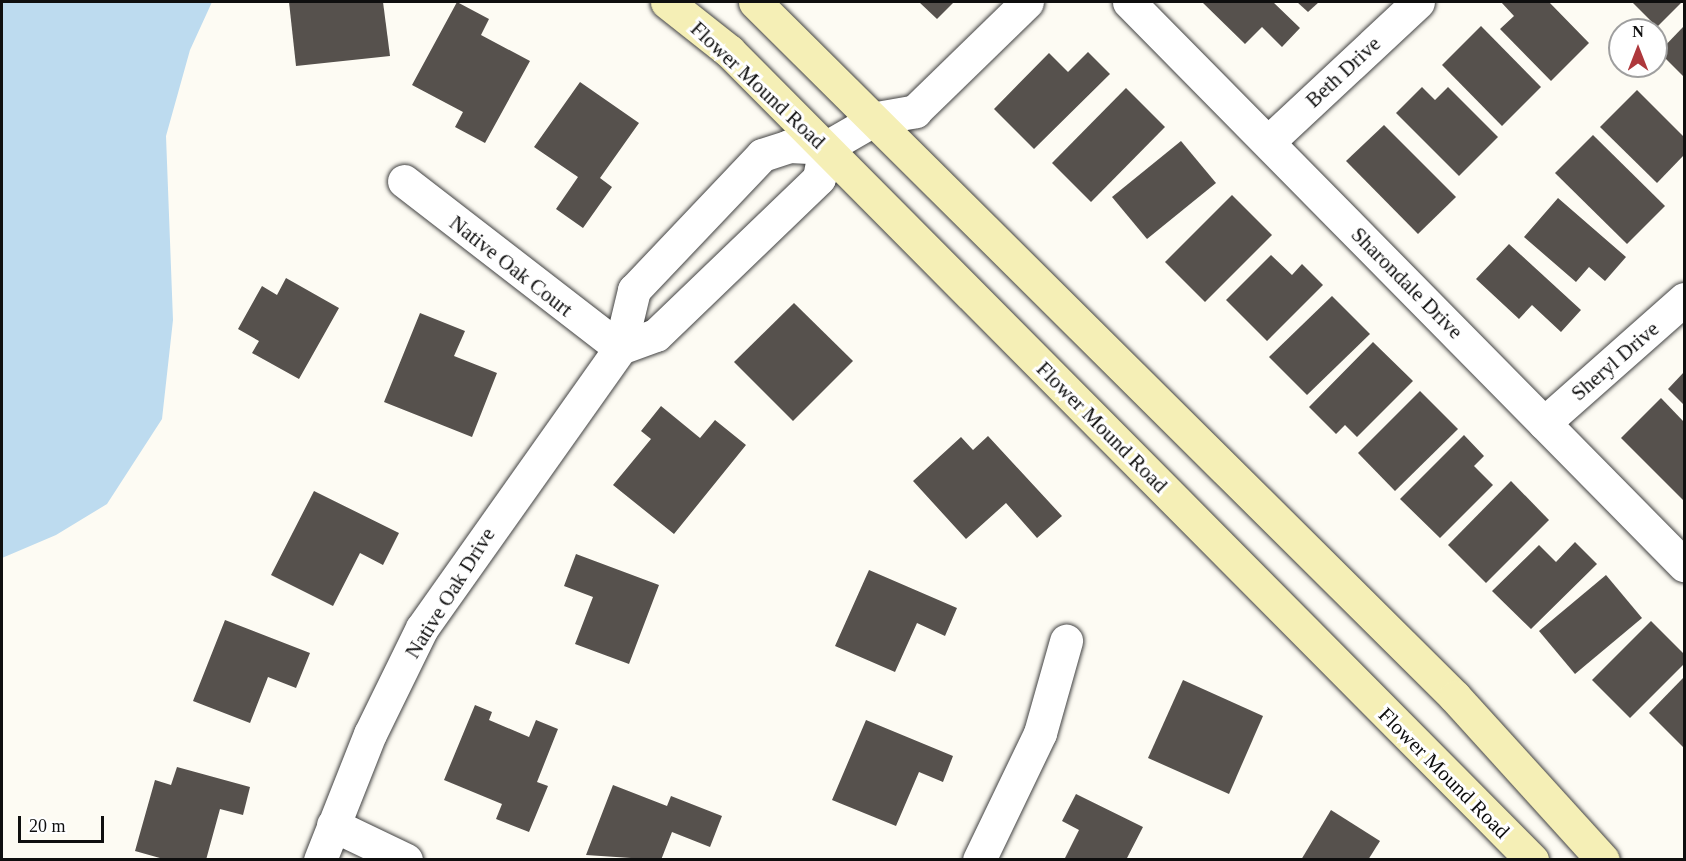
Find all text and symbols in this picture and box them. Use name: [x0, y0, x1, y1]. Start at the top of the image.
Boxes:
street label: Flower Mound Road: [685, 16, 831, 154]
north arrow: [1608, 18, 1668, 78]
text: N: [1632, 23, 1644, 40]
street label: Beth Drive: [1300, 31, 1386, 113]
street label: Native Oak Court: [444, 210, 578, 322]
street label: Sharondale Drive: [1346, 222, 1468, 344]
street label: Sheryl Drive: [1566, 316, 1664, 406]
street label: Flower Mound Road: [1031, 356, 1173, 498]
street label: Native Oak Drive: [400, 523, 500, 663]
street label: Flower Mound Road: [1373, 702, 1515, 844]
scale bar: [21, 804, 106, 842]
text: 20 m: [29, 816, 66, 836]

